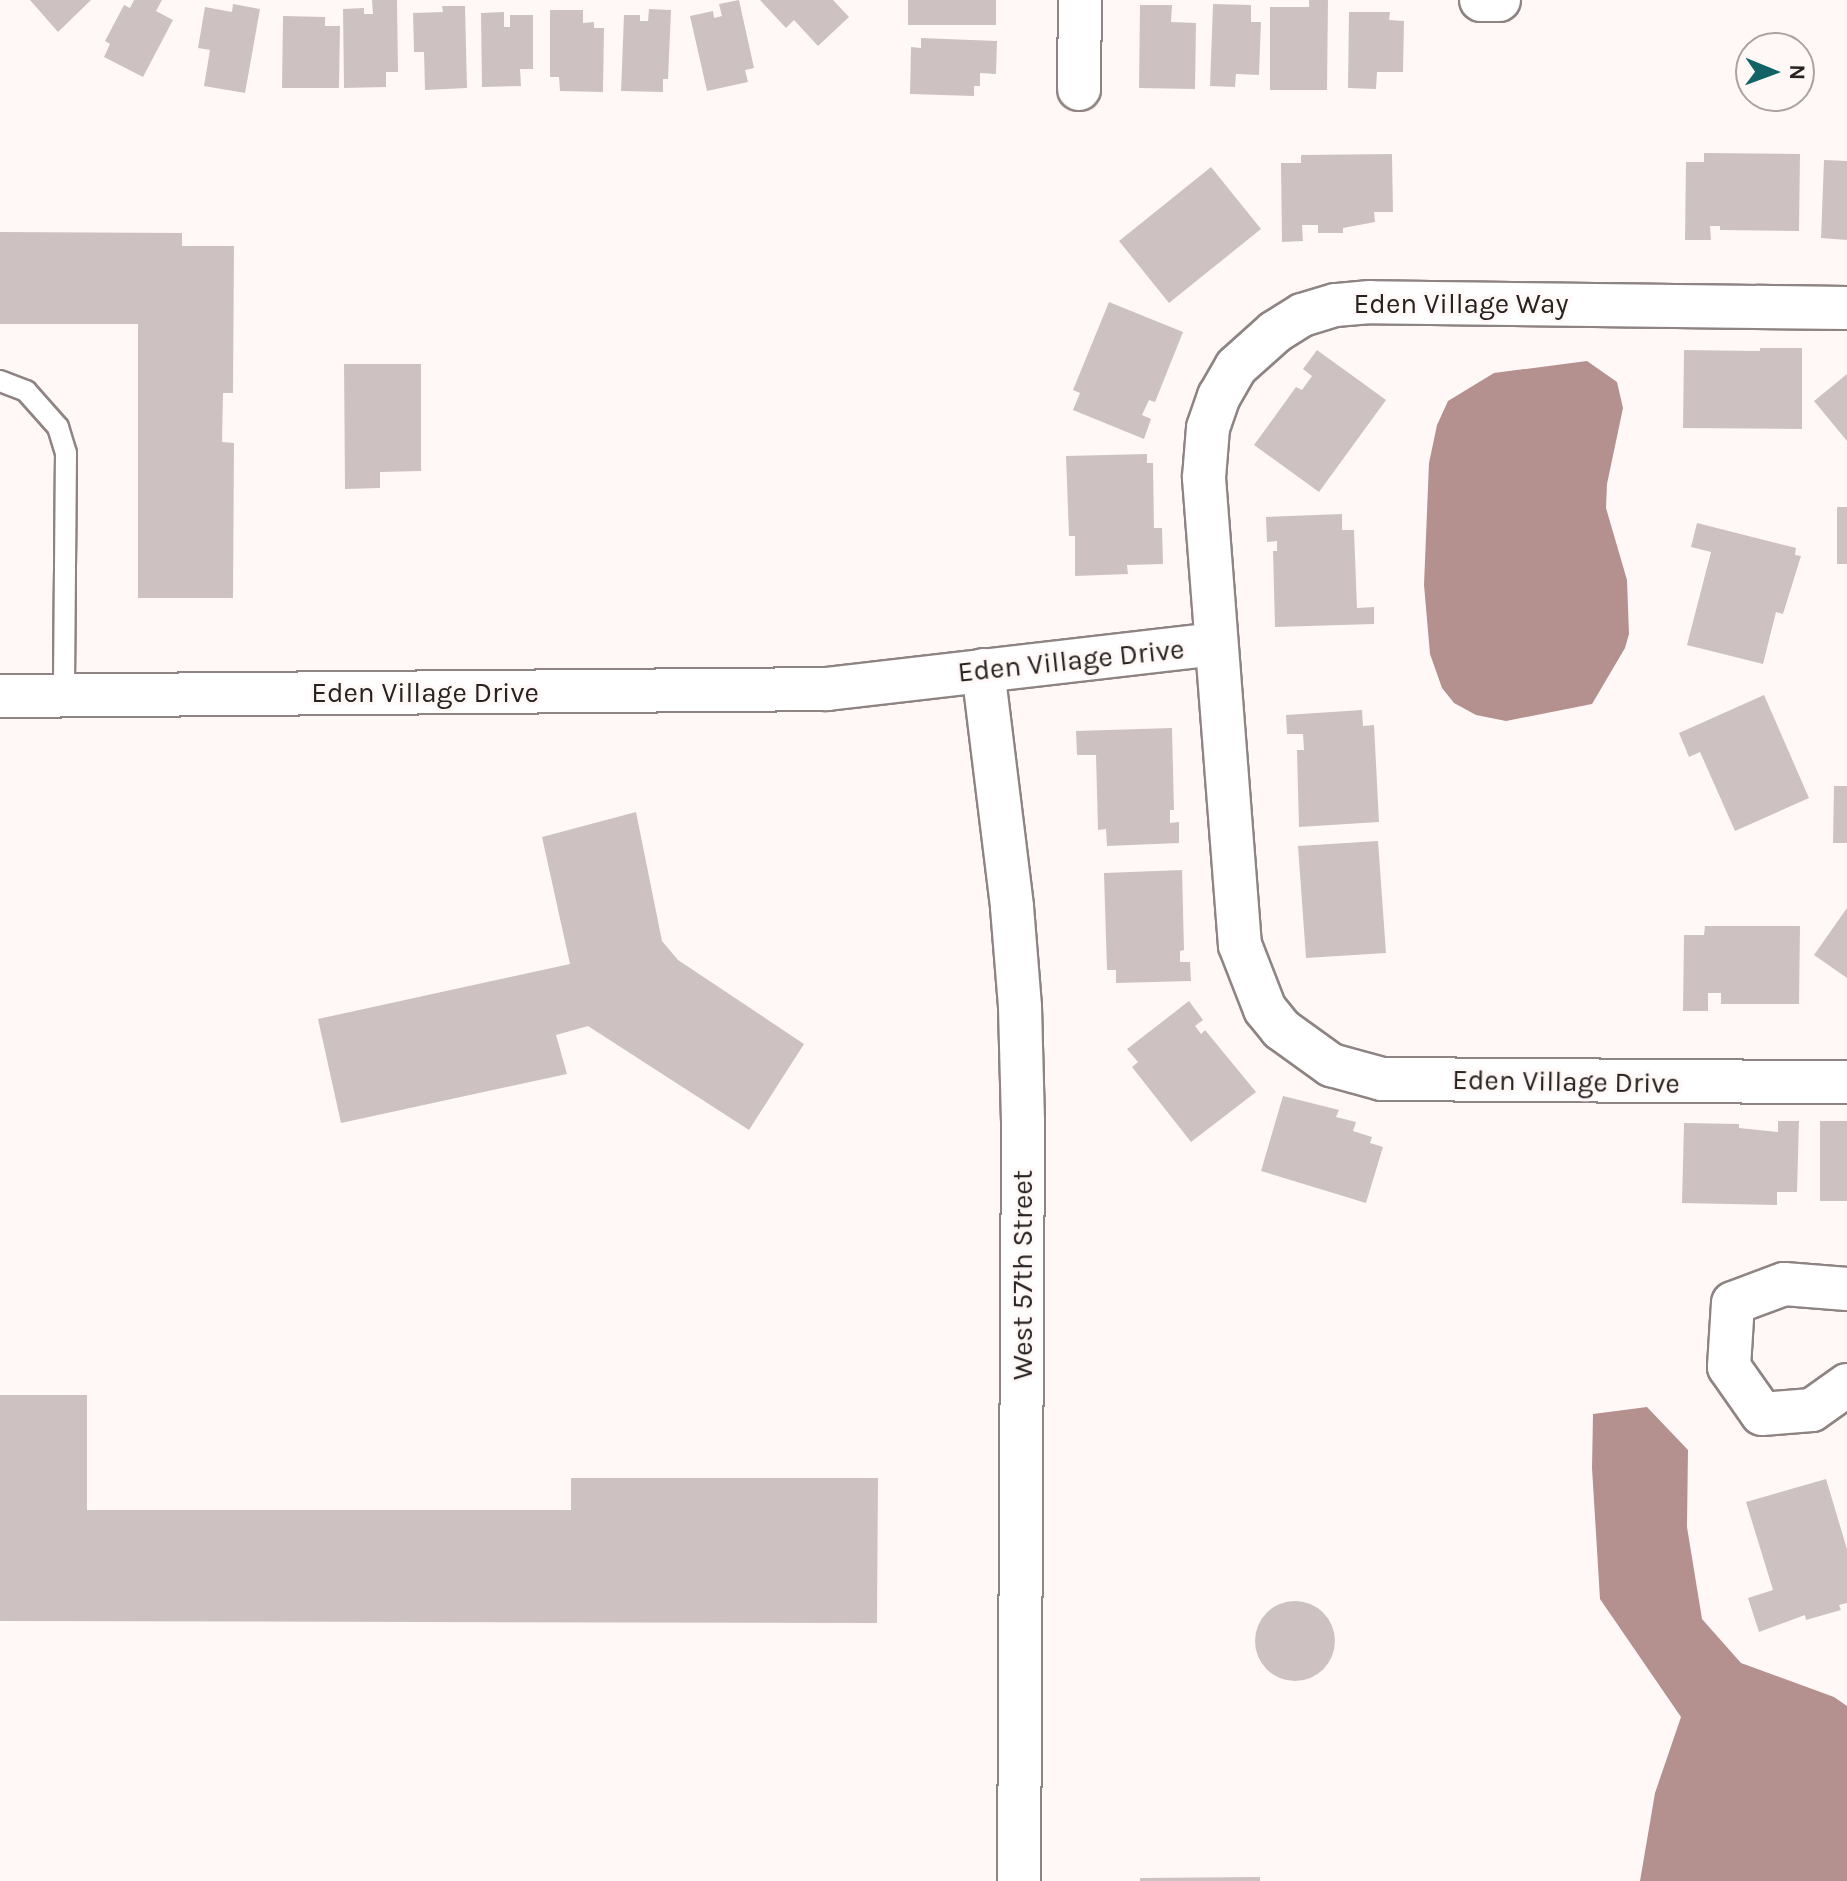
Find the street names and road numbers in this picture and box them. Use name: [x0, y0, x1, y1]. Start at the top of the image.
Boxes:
street label: Eden Village Way: [1354, 287, 1568, 321]
street label: Eden Village Drive: [956, 632, 1186, 690]
street label: Eden Village Drive: [311, 676, 539, 710]
street label: Eden Village Drive: [1452, 1063, 1680, 1101]
street label: West 57th Street: [1006, 1170, 1040, 1380]

